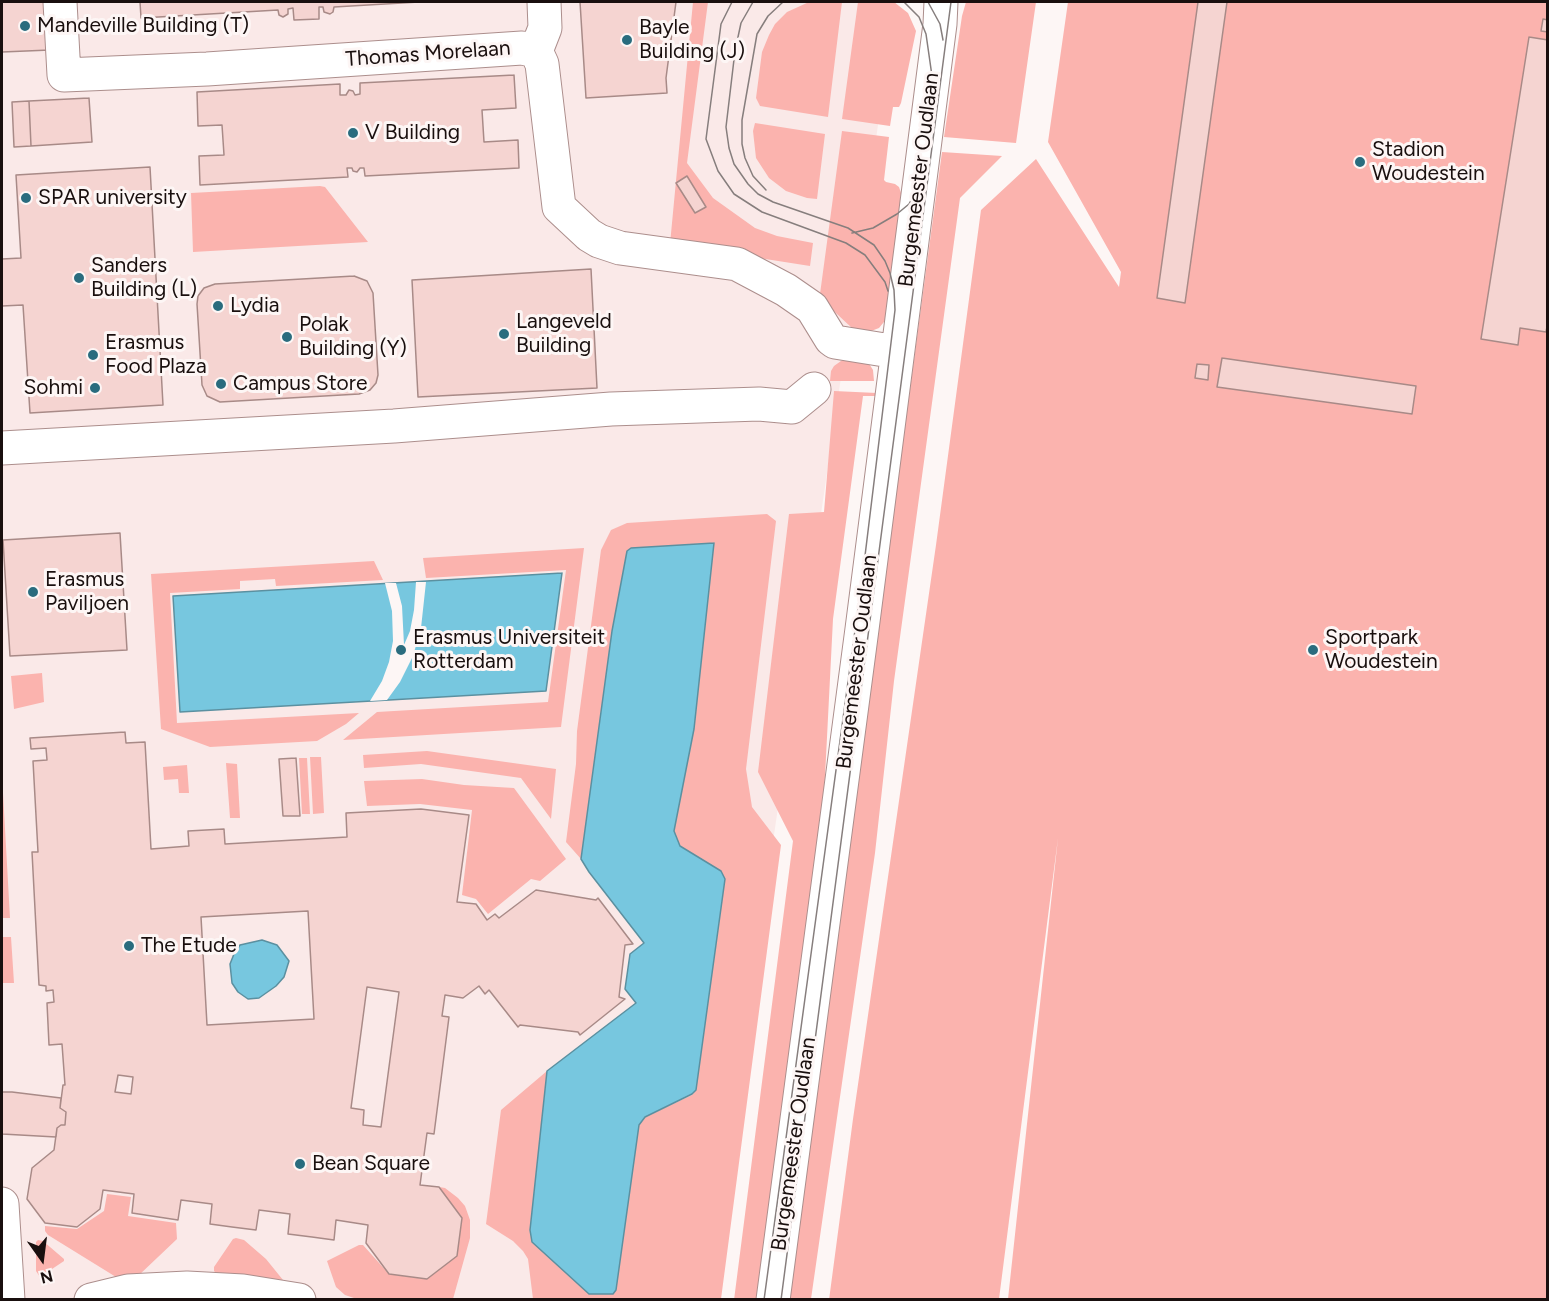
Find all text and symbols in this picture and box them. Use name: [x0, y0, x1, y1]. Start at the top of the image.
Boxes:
place label: Mandeville Building (T): [37, 13, 249, 39]
place label: Bayle Building (J): [639, 15, 745, 65]
marker: Mandeville Building (T): [18, 19, 32, 33]
marker: Bayle Building (J): [620, 33, 634, 47]
street label: Thomas Morelaan: [345, 36, 511, 72]
street label: Burgemeester Oudlaan: [893, 71, 945, 289]
place label: V Building: [365, 120, 460, 146]
marker: V Building: [346, 126, 360, 140]
place label: Stadion Woudestein: [1372, 137, 1485, 187]
marker: Stadion Woudestein: [1353, 155, 1367, 169]
place label: SPAR university: [38, 185, 187, 211]
marker: SPAR university: [19, 191, 33, 205]
place label: Sanders Building (L): [91, 253, 197, 303]
marker: Sanders Building (L): [72, 271, 86, 285]
place label: Lydia: [230, 293, 280, 319]
marker: Lydia: [211, 299, 225, 313]
place label: Langeveld Building: [516, 309, 612, 359]
place label: Polak Building (Y): [299, 312, 407, 362]
marker: Langeveld Building: [497, 327, 511, 341]
place label: Erasmus Food Plaza: [105, 330, 207, 380]
marker: Polak Building (Y): [280, 330, 294, 344]
marker: Erasmus Food Plaza: [86, 348, 100, 362]
place label: Campus Store: [233, 371, 367, 397]
place label: Sohmi: [23, 375, 83, 401]
marker: Campus Store: [214, 377, 228, 391]
marker: Sohmi: [88, 381, 102, 395]
street label: Burgemeester Oudlaan: [831, 553, 883, 771]
place label: Erasmus Paviljoen: [45, 567, 129, 617]
marker: Erasmus Paviljoen: [26, 585, 40, 599]
place label: Erasmus Universiteit Rotterdam: [413, 625, 605, 675]
place label: Sportpark Woudestein: [1325, 625, 1438, 675]
marker: Erasmus Universiteit Rotterdam: [394, 643, 408, 657]
marker: Sportpark Woudestein: [1306, 643, 1320, 657]
place label: The Etude: [141, 933, 237, 959]
marker: The Etude: [122, 939, 136, 953]
street label: Burgemeester Oudlaan: [767, 1035, 821, 1253]
place label: Bean Square: [312, 1151, 430, 1177]
marker: Bean Square: [293, 1157, 307, 1171]
north arrow: [12, 1229, 72, 1289]
text: N: [38, 1266, 55, 1288]

